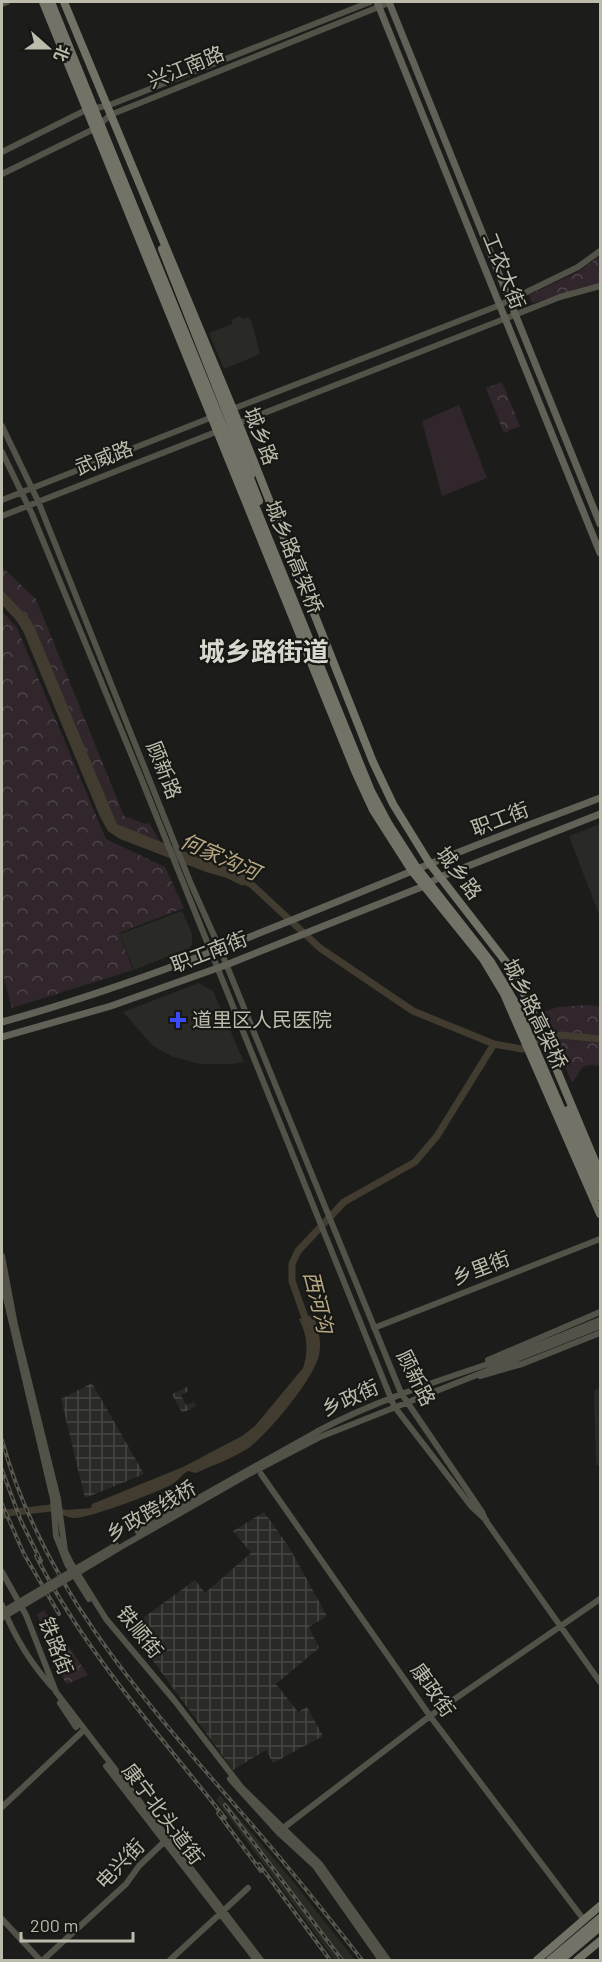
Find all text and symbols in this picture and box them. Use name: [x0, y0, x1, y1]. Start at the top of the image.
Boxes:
north arrow: [18, 18, 78, 78]
street label: 兴江南路: [144, 40, 227, 92]
text: 北: [51, 43, 74, 64]
street label: 工农大街: [479, 229, 531, 312]
street label: 城乡路: [240, 403, 284, 468]
street label: 武威路: [71, 435, 136, 479]
street label: 城乡路高架桥: [261, 496, 329, 617]
district label: 城乡路街道: [199, 635, 329, 666]
street label: 顾新路: [143, 737, 187, 802]
street label: 职工街: [467, 796, 532, 840]
water label: 何家沟河: [177, 827, 268, 886]
street label: 城乡路: [432, 841, 487, 904]
street label: 职工南街: [167, 926, 250, 977]
street label: 城乡路高架桥: [499, 954, 573, 1073]
place label: 道里区人民医院: [192, 1007, 332, 1031]
marker: 道里区人民医院: [169, 1011, 187, 1029]
street label: 乡里街: [448, 1245, 513, 1289]
water label: 西河沟: [300, 1268, 340, 1337]
street label: 顾新路: [393, 1345, 441, 1410]
street label: 乡政街: [317, 1374, 382, 1420]
street label: 乡政跨线桥: [101, 1475, 200, 1546]
street label: 铁顺街: [113, 1601, 169, 1662]
street label: 铁路街: [35, 1613, 79, 1678]
street label: 康政街: [407, 1658, 461, 1721]
street label: 康宁北头道街: [118, 1758, 209, 1869]
street label: 电兴街: [90, 1833, 149, 1893]
scale bar: [21, 1905, 134, 1943]
text: 200 m: [30, 1914, 78, 1936]

